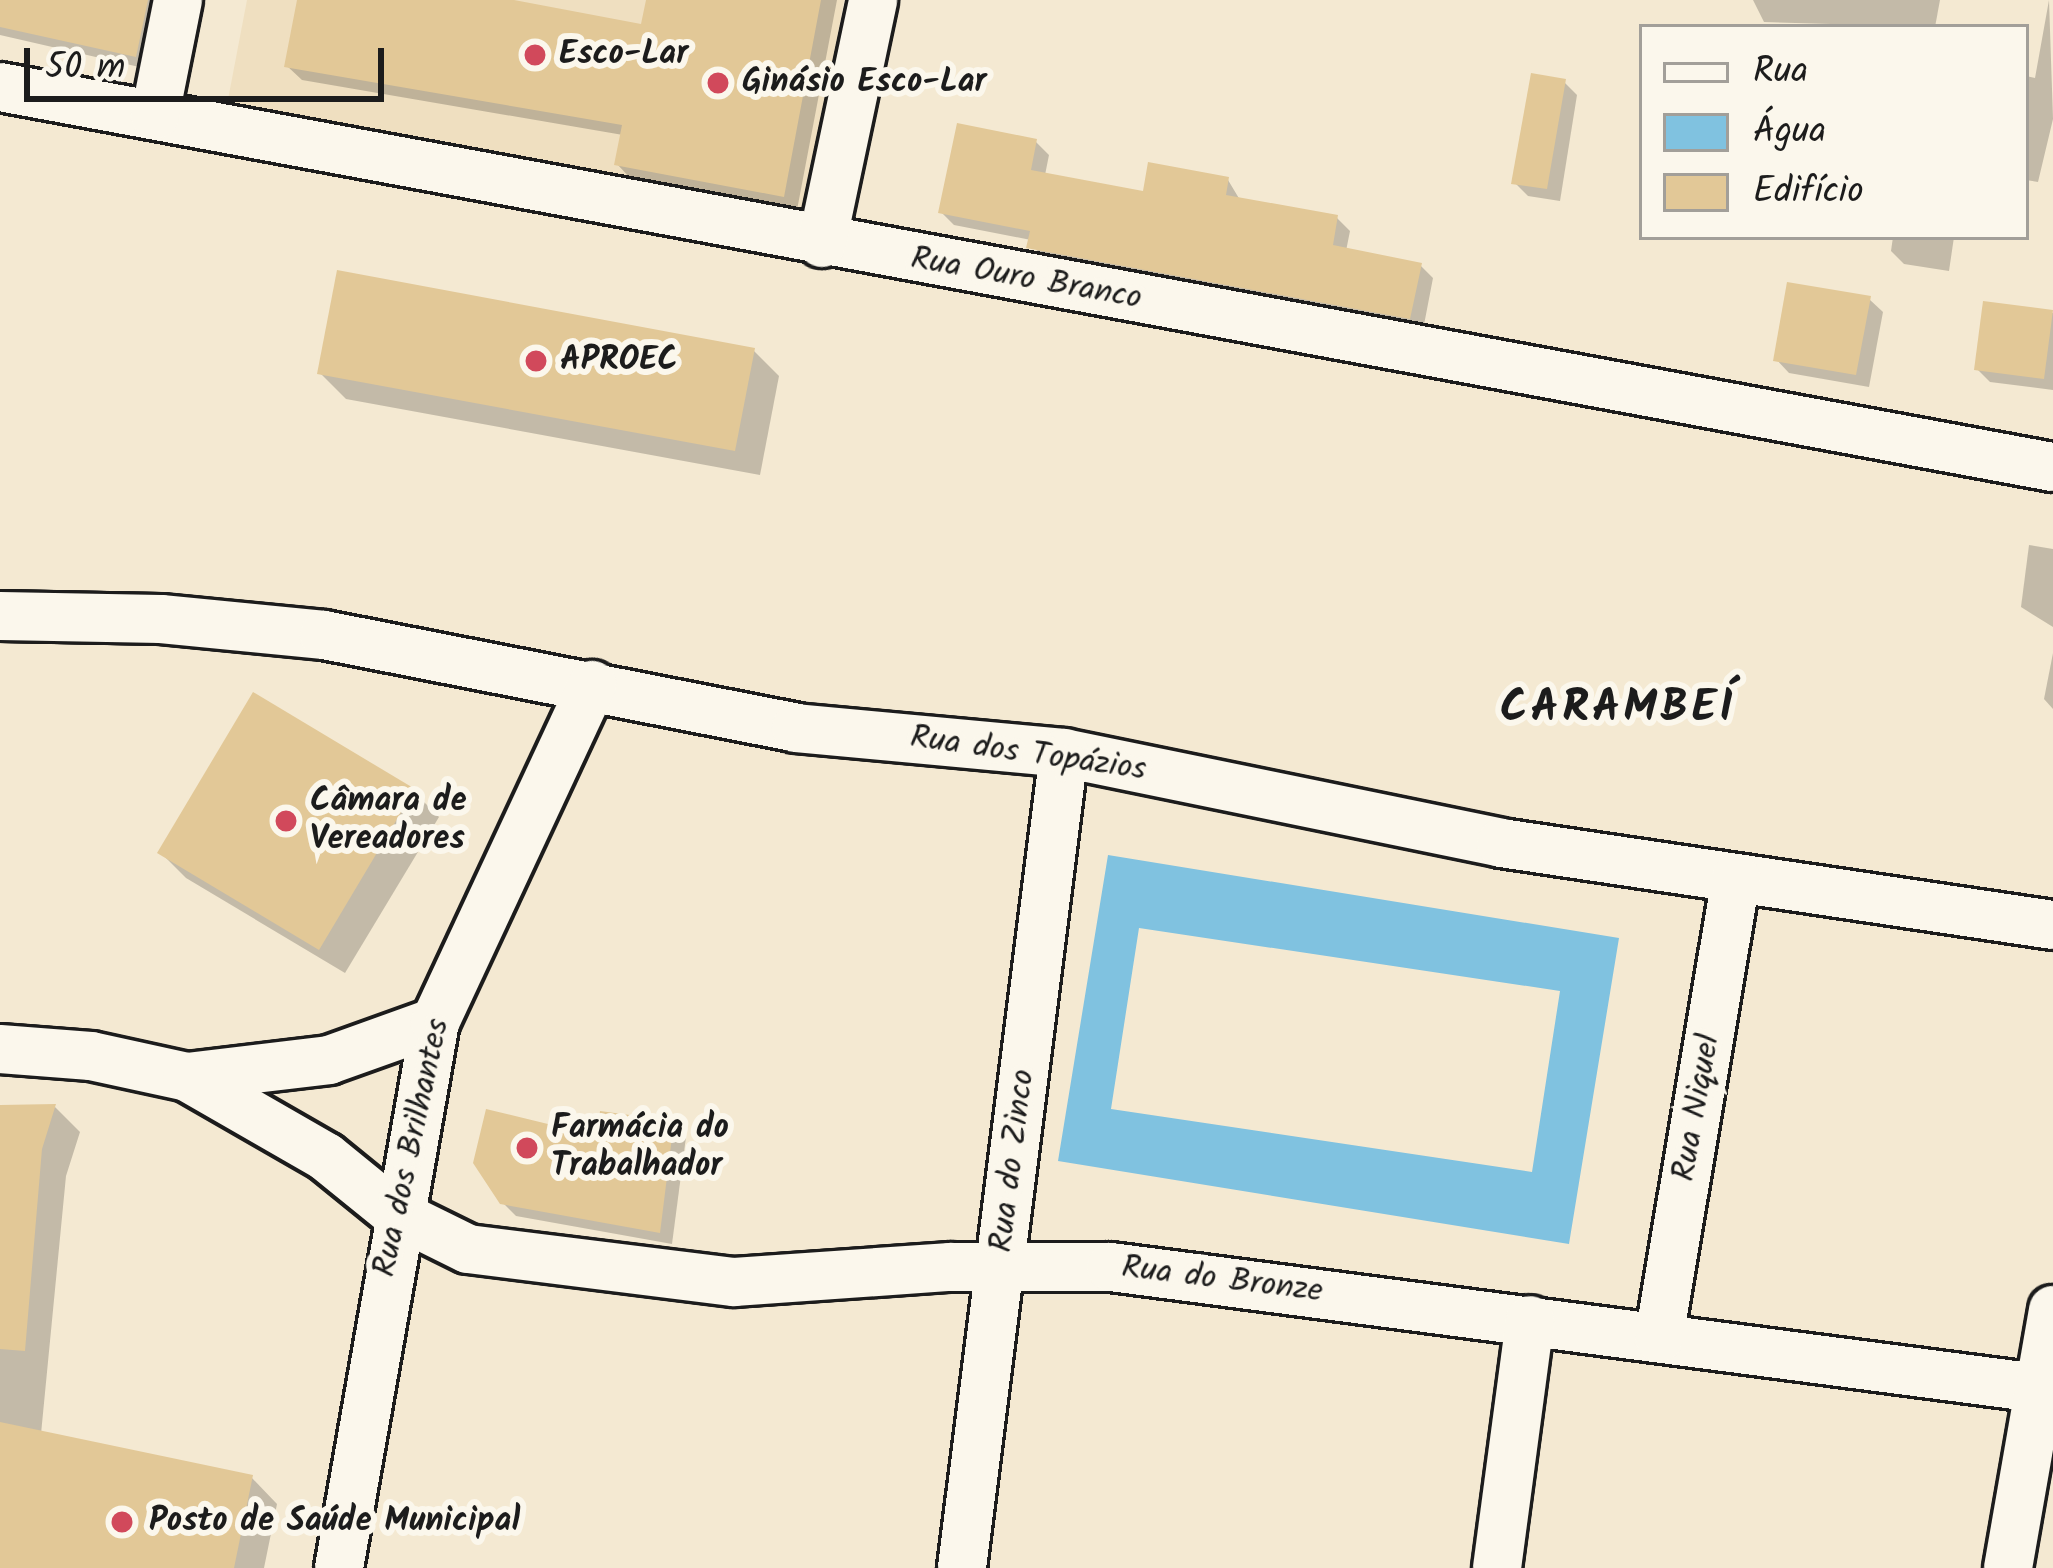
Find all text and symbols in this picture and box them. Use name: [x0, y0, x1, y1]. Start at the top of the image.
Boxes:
scale bar: [30, 24, 390, 98]
legend: [1639, 24, 2029, 240]
place label: Esco-Lar: [559, 35, 688, 75]
text: 50 m: [45, 40, 125, 97]
marker: Esco-Lar: [522, 42, 548, 68]
text: Rua: [1753, 44, 1808, 101]
place label: Ginásio Esco-Lar: [742, 63, 986, 103]
marker: Ginásio Esco-Lar: [705, 70, 731, 96]
text: Água: [1753, 104, 1826, 161]
text: Edifício: [1753, 164, 1864, 221]
street label: Rua Ouro Branco: [907, 240, 1145, 320]
place label: APROEC: [560, 341, 678, 381]
marker: APROEC: [523, 348, 549, 374]
district label: CARAMBEÍ: [1500, 683, 1736, 737]
street label: Rua dos Topázios: [907, 719, 1149, 791]
place label: Câmara de Vereadores: [310, 782, 467, 860]
marker: Câmara de Vereadores: [273, 808, 299, 834]
street label: Rua dos Brilhantes: [366, 1015, 460, 1281]
street label: Rua Niquel: [1666, 1031, 1730, 1185]
street label: Rua do Zinco: [983, 1067, 1045, 1255]
place label: Farmácia do Trabalhador: [551, 1109, 729, 1187]
marker: Farmácia do Trabalhador: [514, 1135, 540, 1161]
street label: Rua do Bronze: [1119, 1249, 1325, 1313]
place label: Posto de Saúde Municipal: [149, 1502, 520, 1542]
marker: Posto de Saúde Municipal: [106, 1506, 138, 1538]

